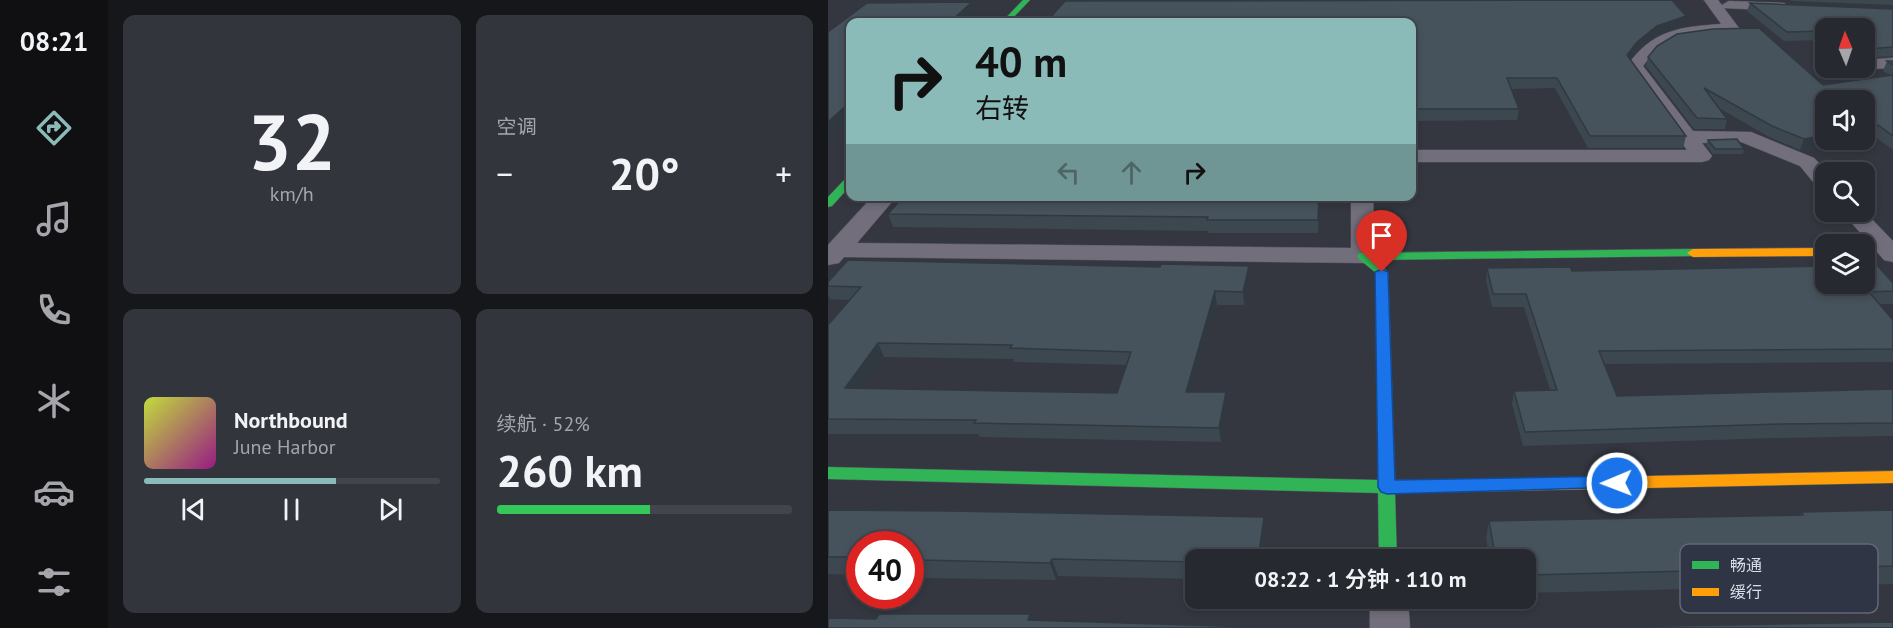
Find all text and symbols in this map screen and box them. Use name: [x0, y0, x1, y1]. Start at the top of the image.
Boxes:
north arrow: [1815, 18, 1875, 78]
map controls: [1815, 18, 1875, 294]
text: 08:21: [20, 24, 88, 58]
text: 40 m: [975, 34, 1067, 89]
icon: right: [876, 42, 954, 120]
button: sound: [1815, 90, 1875, 150]
text: 32: [248, 91, 336, 192]
text: 右转: [975, 91, 1029, 125]
icon: directions: [33, 107, 75, 149]
text: 空调: [497, 114, 537, 140]
text: 20°: [609, 144, 680, 202]
text: −: [497, 152, 513, 195]
text: +: [775, 152, 792, 195]
icon: left: [1052, 156, 1085, 189]
icon: ahead: [1115, 156, 1148, 189]
icon: right: [1178, 156, 1211, 189]
button: search: [1815, 162, 1875, 222]
text: km/h: [270, 181, 314, 207]
icon: music: [33, 198, 75, 240]
pin: [1356, 210, 1407, 272]
icon: arrive: [1365, 219, 1398, 252]
button: layers: [1815, 234, 1875, 294]
icon: phone: [33, 289, 75, 331]
icon: climate: [33, 380, 75, 422]
text: Northbound: [234, 406, 348, 434]
text: 续航 · 52%: [497, 411, 590, 437]
text: June Harbor: [234, 434, 336, 460]
text: 260 km: [497, 441, 643, 499]
position arrow: [1585, 451, 1649, 515]
icon: car: [33, 471, 75, 513]
icon: previous: [177, 493, 210, 526]
icon: pause: [275, 493, 308, 526]
icon: next: [374, 493, 407, 526]
speed limit sign: 40: [846, 531, 924, 609]
legend: [1680, 544, 1878, 613]
text: 畅通: [1730, 555, 1762, 575]
icon: filters: [33, 561, 75, 603]
text: 08:22 · 1 分钟 · 110 m: [1255, 565, 1466, 593]
text: 缓行: [1730, 582, 1762, 602]

